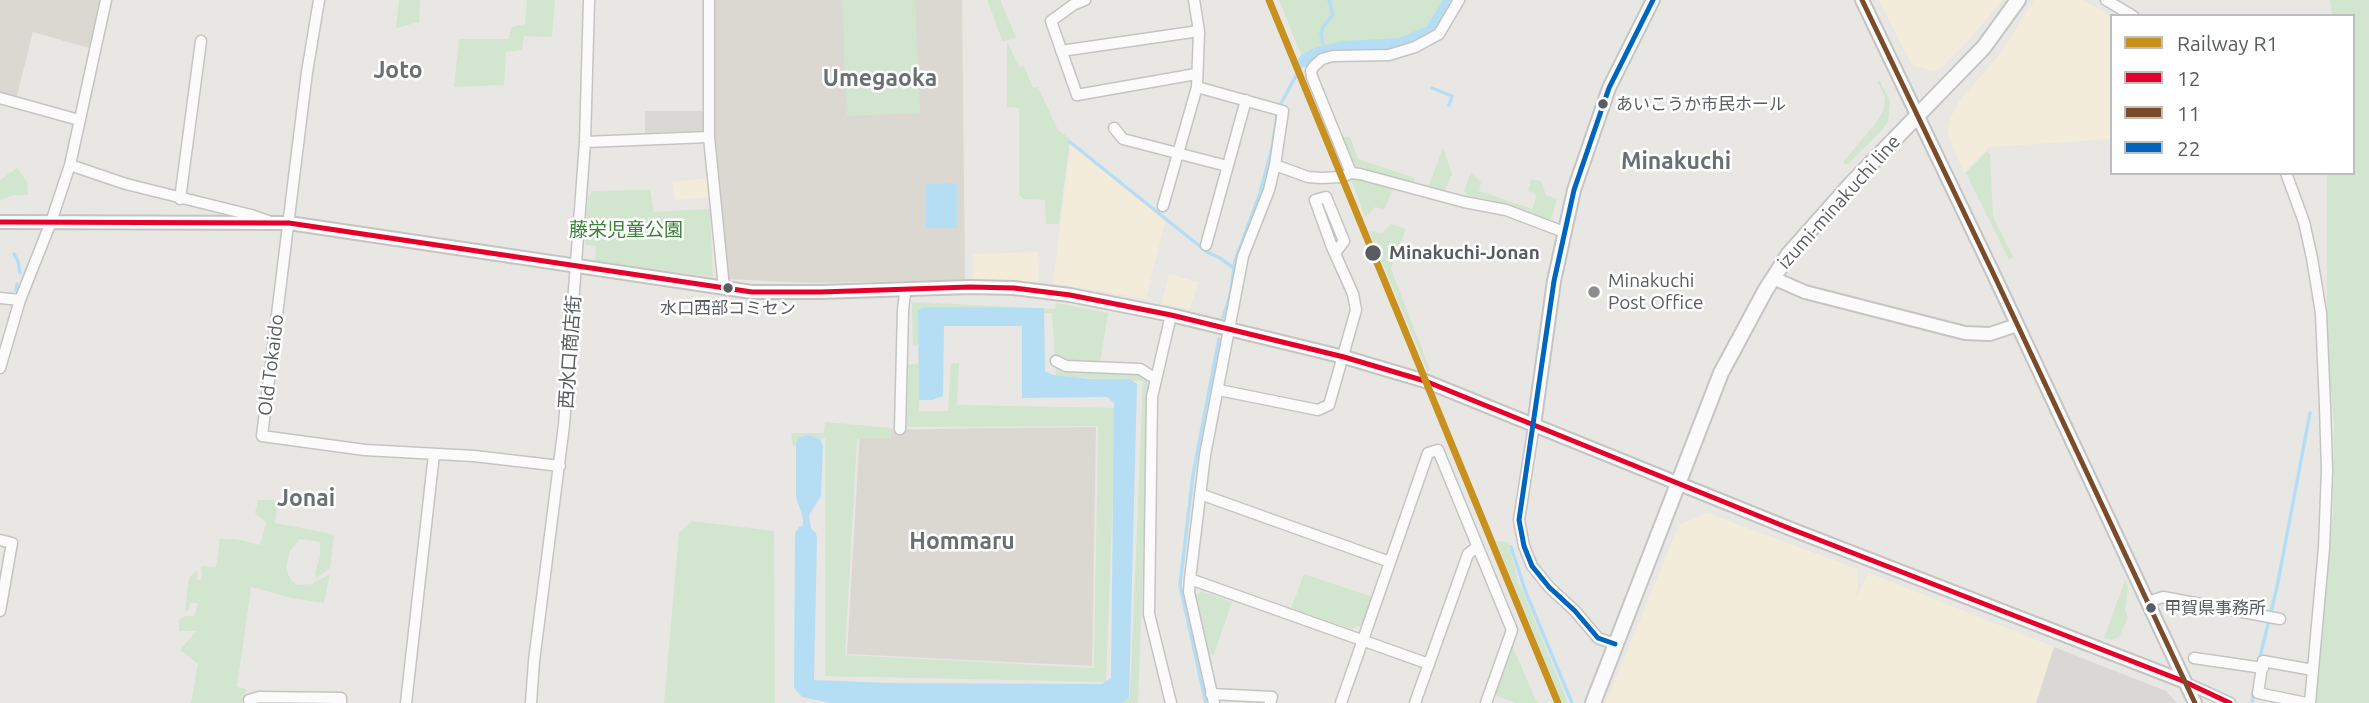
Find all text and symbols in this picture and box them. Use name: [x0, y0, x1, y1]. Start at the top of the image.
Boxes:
legend: [2110, 14, 2355, 175]
text: Railway R1: [2177, 31, 2278, 55]
district label: Joto: [373, 56, 423, 84]
district label: Umegaoka: [823, 64, 937, 92]
text: 12: [2177, 66, 2201, 90]
place label: あいこうか市民ホール: [1616, 94, 1786, 114]
marker: あいこうか市民ホール: [1596, 97, 1610, 111]
text: 11: [2177, 101, 2201, 125]
street label: izumi-minakuchi line: [1773, 130, 1905, 274]
text: 22: [2177, 136, 2201, 160]
district label: Minakuchi: [1621, 147, 1731, 175]
park label: 藤栄児童公園: [569, 219, 683, 241]
place label: Minakuchi-Jonan: [1389, 242, 1540, 264]
marker: Minakuchi-Jonan: [1363, 243, 1383, 263]
place label: Minakuchi Post Office: [1608, 270, 1703, 314]
marker: 水口西部コミセン: [721, 281, 735, 295]
marker: Minakuchi Post Office: [1586, 284, 1602, 300]
street label: 西水口商店街: [555, 294, 585, 410]
place label: 水口西部コミセン: [660, 298, 796, 318]
street label: Old Tokaido: [253, 313, 289, 417]
district label: Jonai: [277, 484, 335, 512]
district label: Hommaru: [909, 527, 1015, 555]
place label: 甲賀県事務所: [2164, 598, 2266, 618]
marker: 甲賀県事務所: [2144, 601, 2158, 615]

